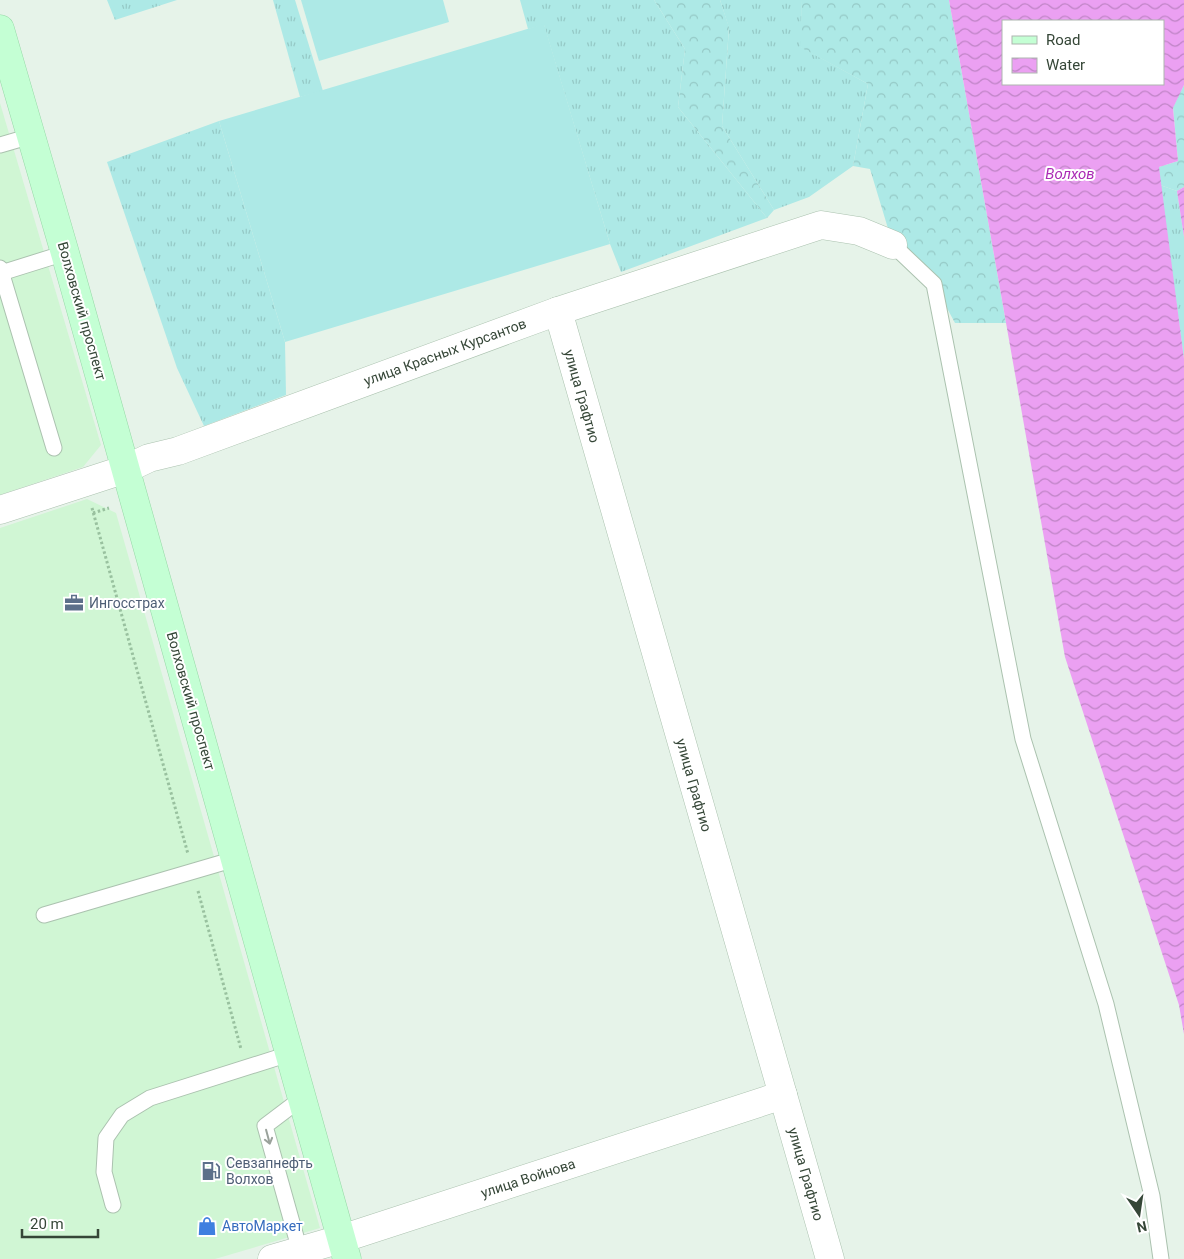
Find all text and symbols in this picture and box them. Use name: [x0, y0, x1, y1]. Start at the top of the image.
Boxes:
legend: [1002, 20, 1164, 85]
text: Road: [1046, 31, 1080, 49]
text: Water: [1046, 56, 1085, 74]
water label: Волхов: [1045, 165, 1095, 183]
street label: Волховский проспект: [55, 240, 109, 382]
street label: улица Красных Курсантов: [362, 315, 528, 389]
street label: улица Графтио: [561, 348, 603, 444]
office icon: Ингосстрах: [63, 592, 85, 614]
place label: Ингосстрах: [89, 595, 165, 611]
street label: Волховский проспект: [164, 630, 218, 772]
street label: улица Графтио: [673, 737, 715, 833]
street label: улица Графтио: [785, 1126, 827, 1222]
one-way arrow: [264, 1129, 274, 1145]
place label: Севзапнефть Волхов: [226, 1155, 313, 1187]
street label: улица Войнова: [479, 1155, 577, 1201]
fuel station icon: Севзапнефть Волхов: [200, 1160, 222, 1182]
north arrow: [1114, 1189, 1164, 1239]
scale bar: [22, 1206, 99, 1238]
text: 20 m: [30, 1215, 64, 1233]
shop icon: АвтоМаркет: [196, 1215, 218, 1237]
place label: АвтоМаркет: [222, 1218, 303, 1234]
text: N: [1135, 1218, 1149, 1236]

